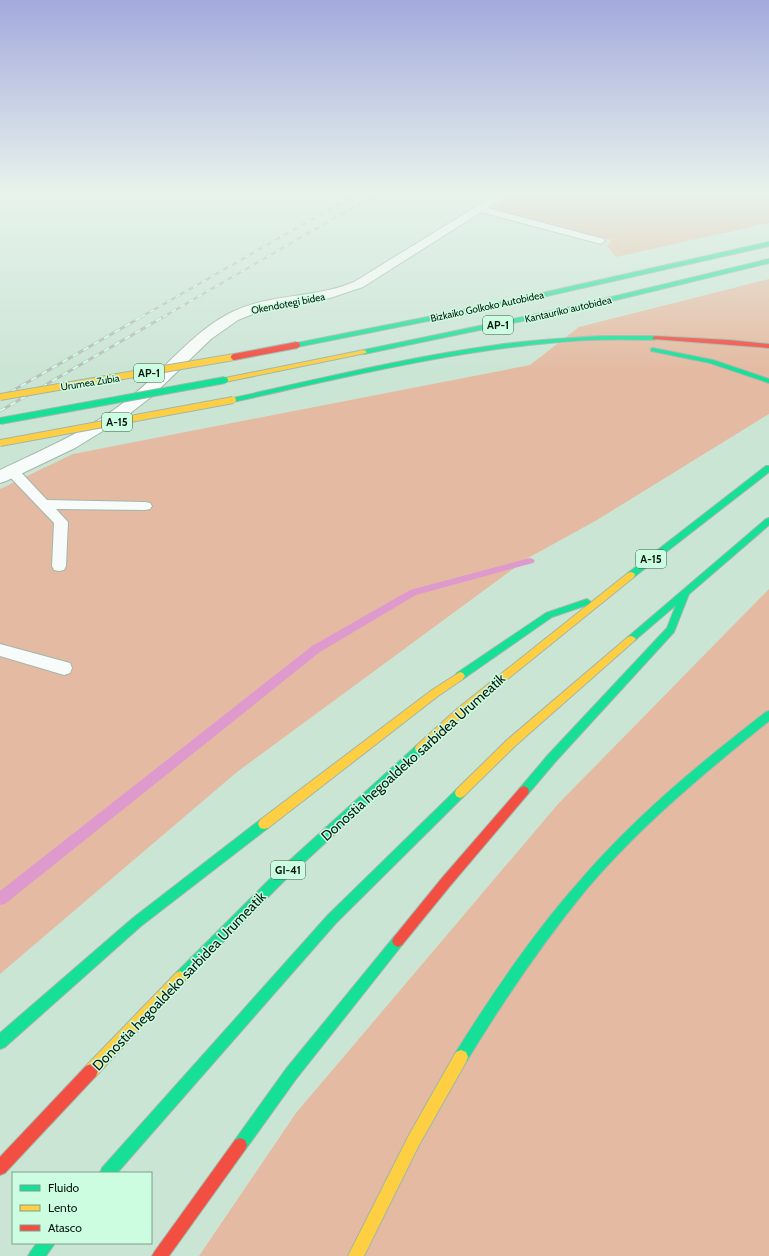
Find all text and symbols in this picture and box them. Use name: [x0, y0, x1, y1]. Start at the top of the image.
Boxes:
street label: Bizkaiko Golkoko Autobidea: [429, 288, 545, 325]
street label: Okendotegi bidea: [250, 290, 326, 317]
street label: Kantauriko autobidea: [523, 293, 613, 326]
road number: AP-1: [483, 316, 513, 334]
road number: AP-1: [134, 364, 164, 382]
street label: Urumea Zubia: [60, 371, 121, 394]
road number: A-15: [102, 413, 132, 431]
road number: A-15: [636, 550, 666, 568]
street label: Donostia hegoaldeko sarbidea Urumeatik: [317, 669, 509, 845]
road number: GI-41: [271, 861, 305, 879]
street label: Donostia hegoaldeko sarbidea Urumeatik: [88, 887, 270, 1074]
legend: [12, 1172, 152, 1244]
text: Fluido: [48, 1180, 80, 1195]
text: Lento: [48, 1200, 78, 1215]
text: Atasco: [48, 1220, 82, 1235]

